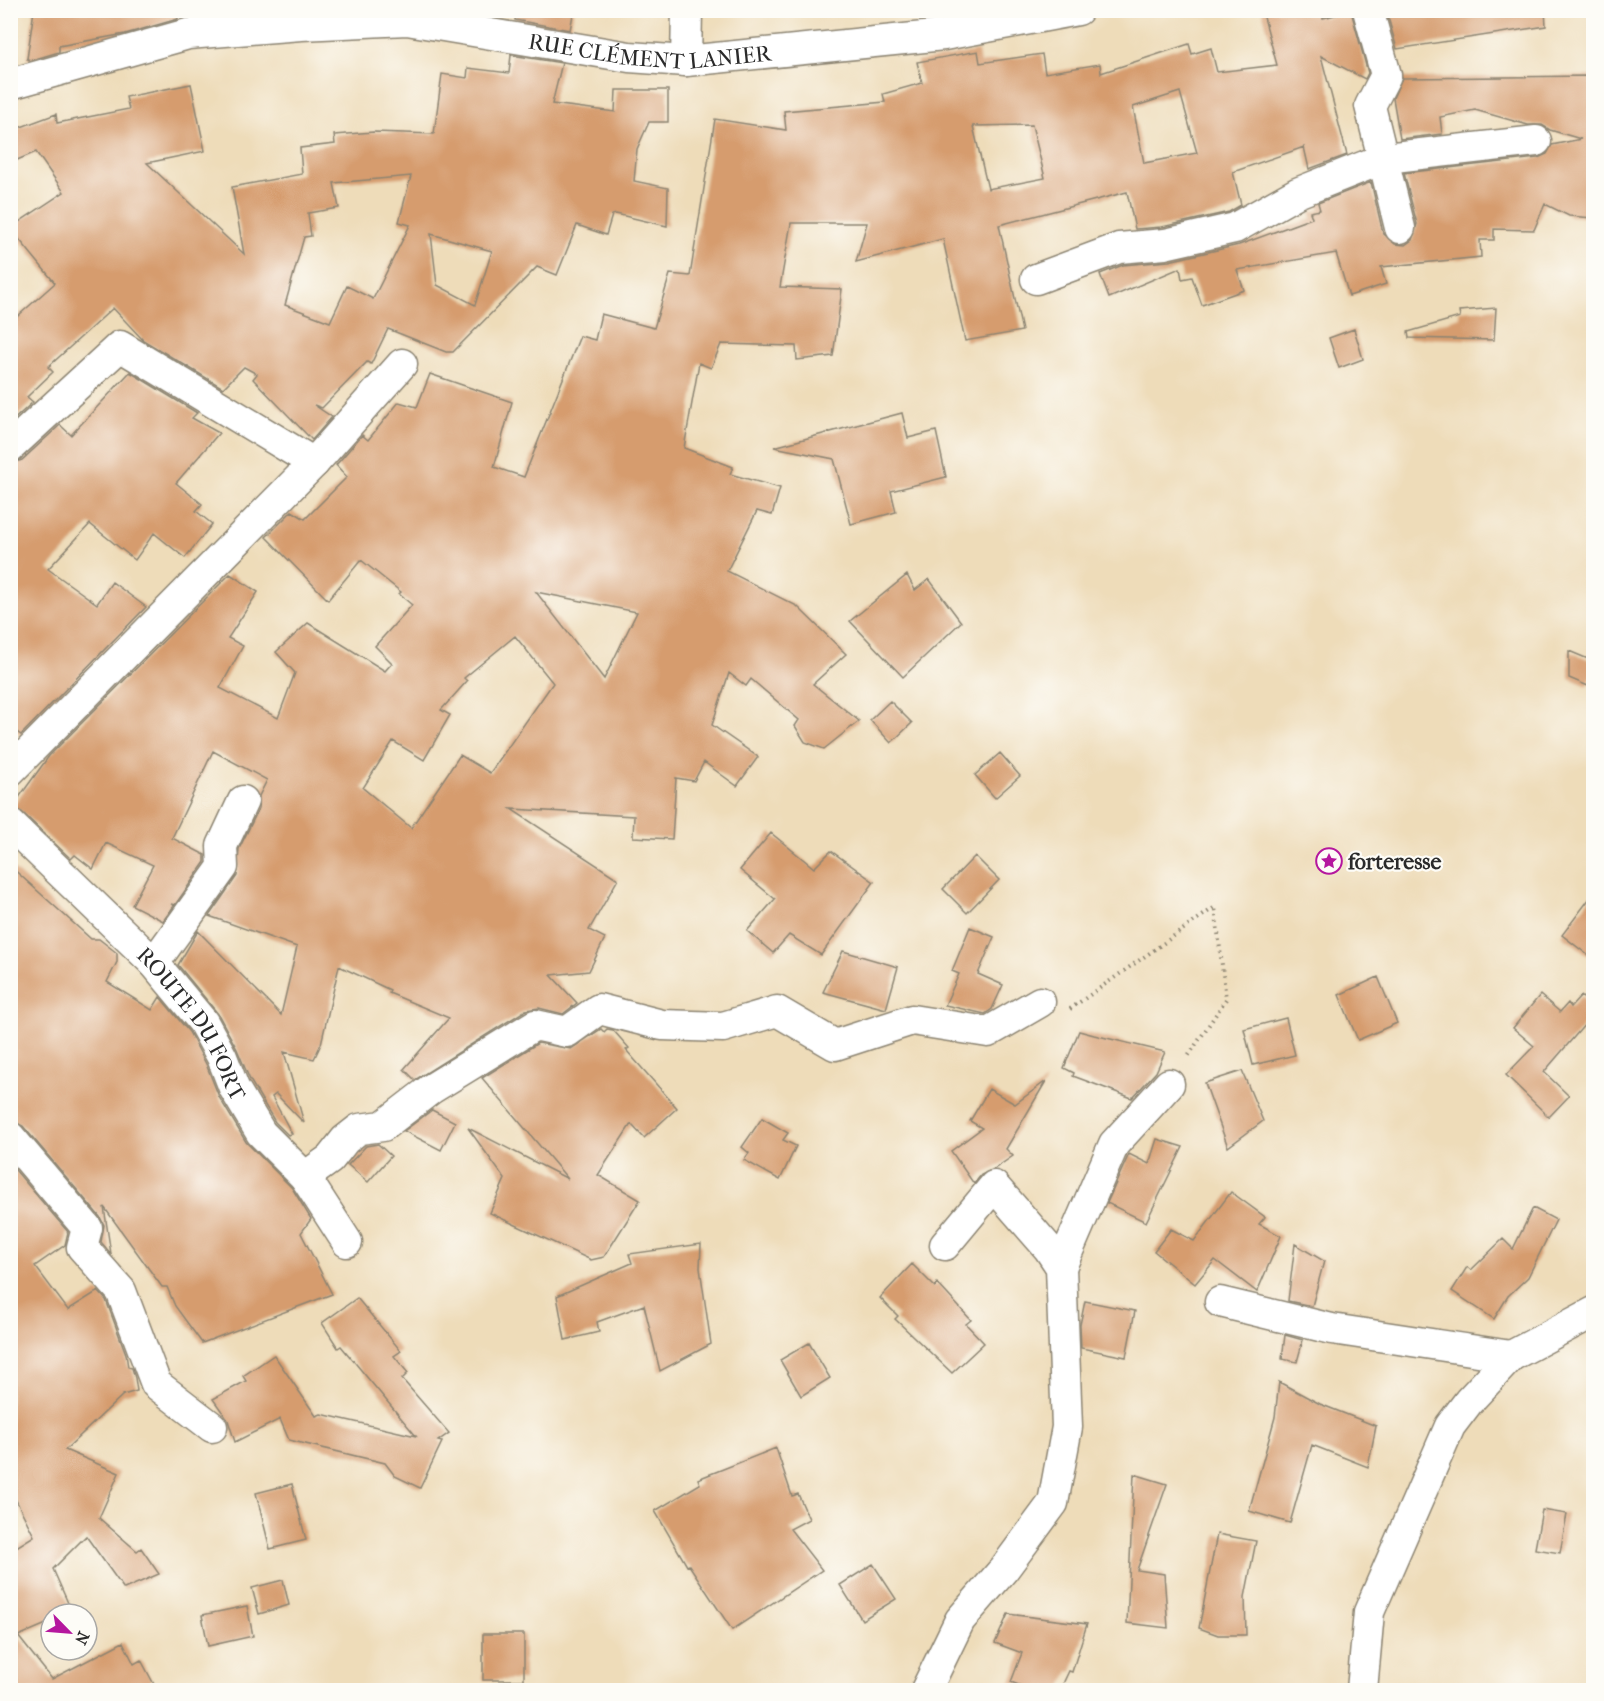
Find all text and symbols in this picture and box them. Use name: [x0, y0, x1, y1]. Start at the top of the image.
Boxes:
street label: RUE CLÉMENT LANIER: [526, 28, 774, 75]
place icon: forteresse: [1314, 846, 1344, 876]
place label: forteresse: [1347, 849, 1441, 875]
street label: ROUTE DU FORT: [131, 942, 251, 1107]
north arrow: [39, 1602, 99, 1662]
text: N: [71, 1629, 93, 1648]

